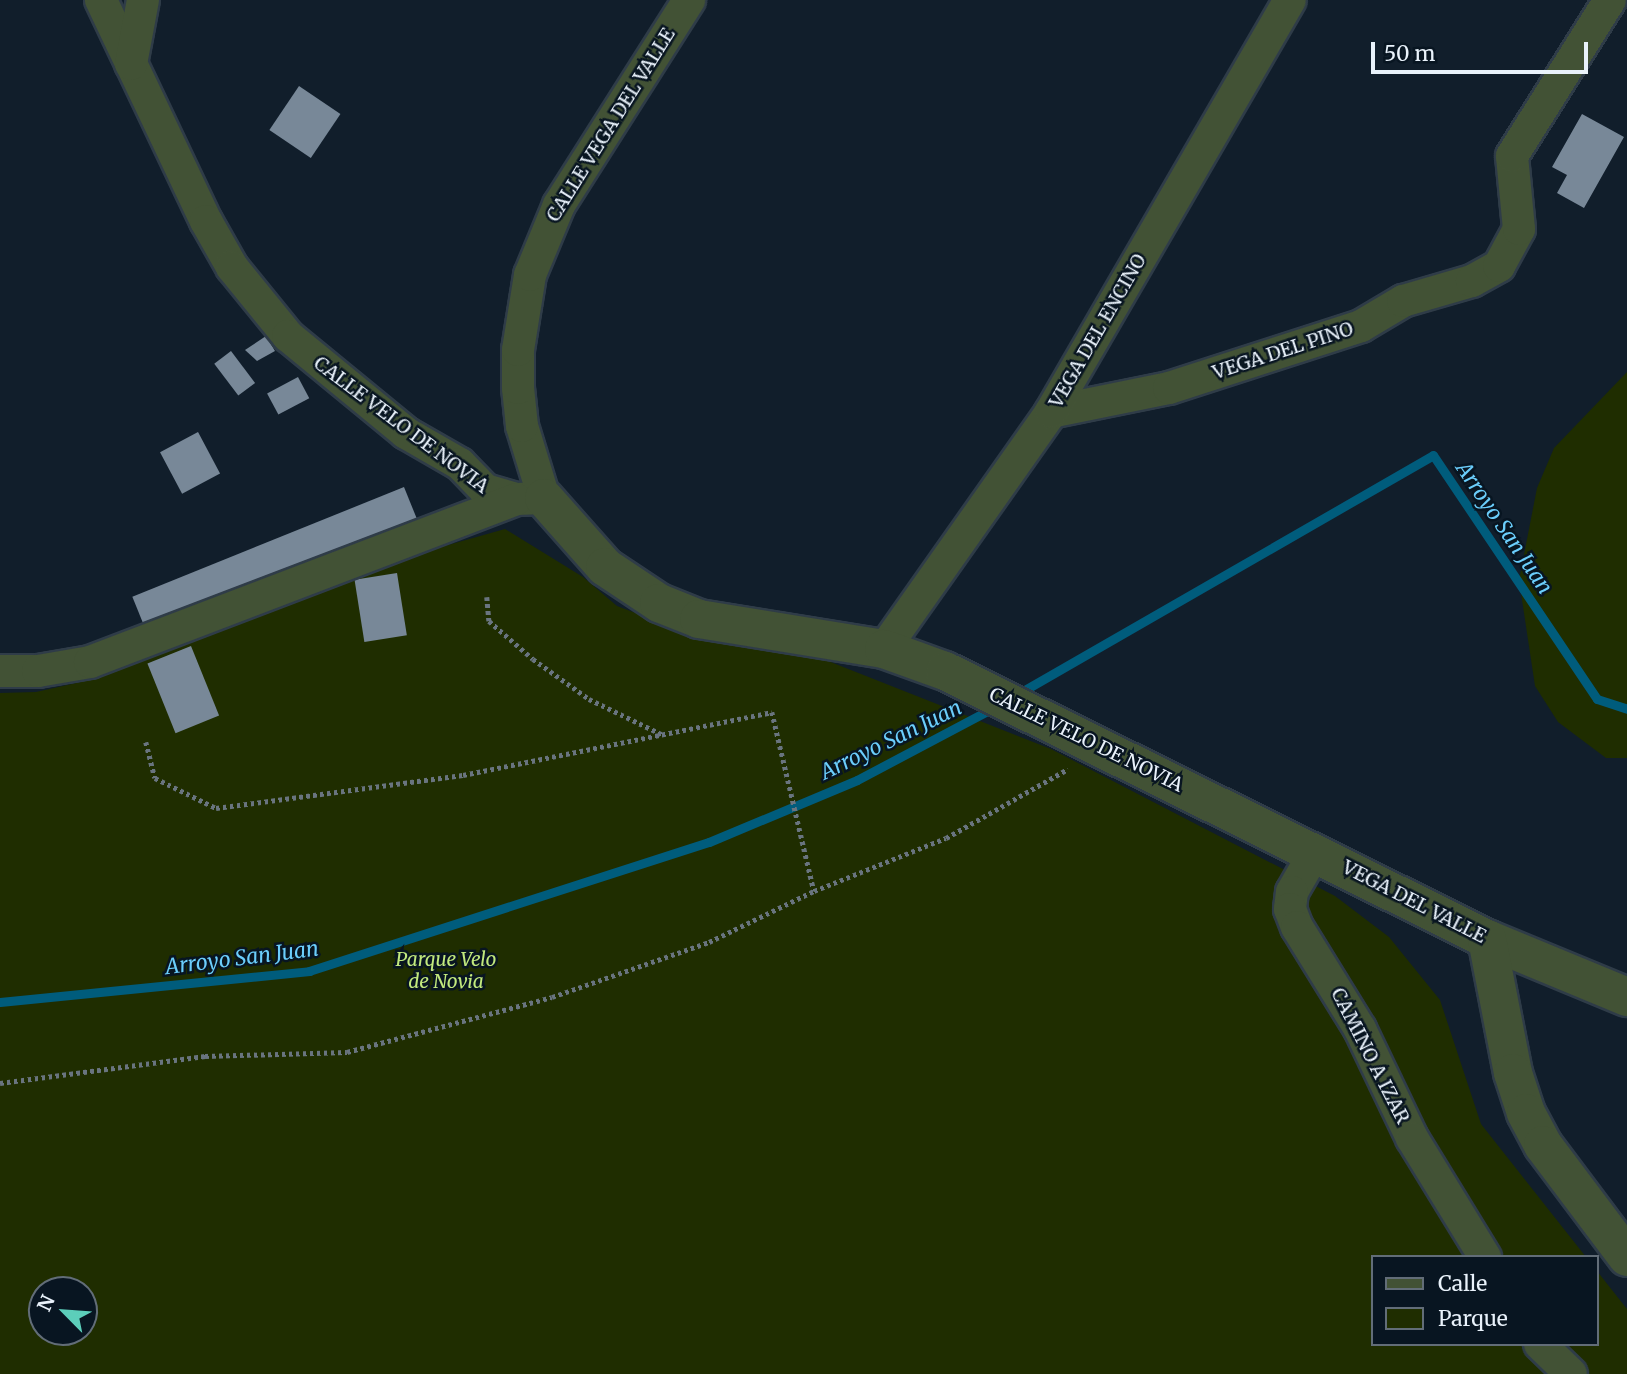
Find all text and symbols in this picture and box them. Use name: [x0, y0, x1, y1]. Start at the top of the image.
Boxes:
street label: CALLE VEGA DEL VALLE: [542, 24, 680, 226]
scale bar: [1375, 28, 1592, 72]
text: 50 m: [1384, 40, 1435, 67]
street label: VEGA DEL ENCINO: [1045, 250, 1151, 412]
street label: VEGA DEL PINO: [1210, 318, 1356, 384]
street label: CALLE VELO DE NOVIA: [309, 352, 493, 498]
water label: Arroyo San Juan: [1450, 457, 1558, 599]
street label: CALLE VELO DE NOVIA: [985, 683, 1187, 797]
water label: Arroyo San Juan: [816, 695, 966, 785]
street label: VEGA DEL VALLE: [1338, 856, 1490, 948]
water label: Arroyo San Juan: [164, 936, 320, 980]
park label: Parque Velo de Novia: [396, 949, 496, 993]
street label: CAMINO A IZAR: [1326, 984, 1414, 1128]
legend: [1372, 1255, 1599, 1346]
text: Calle: [1438, 1270, 1487, 1297]
north arrow: [28, 1276, 98, 1346]
text: N: [32, 1291, 60, 1315]
text: Parque: [1438, 1305, 1508, 1332]

